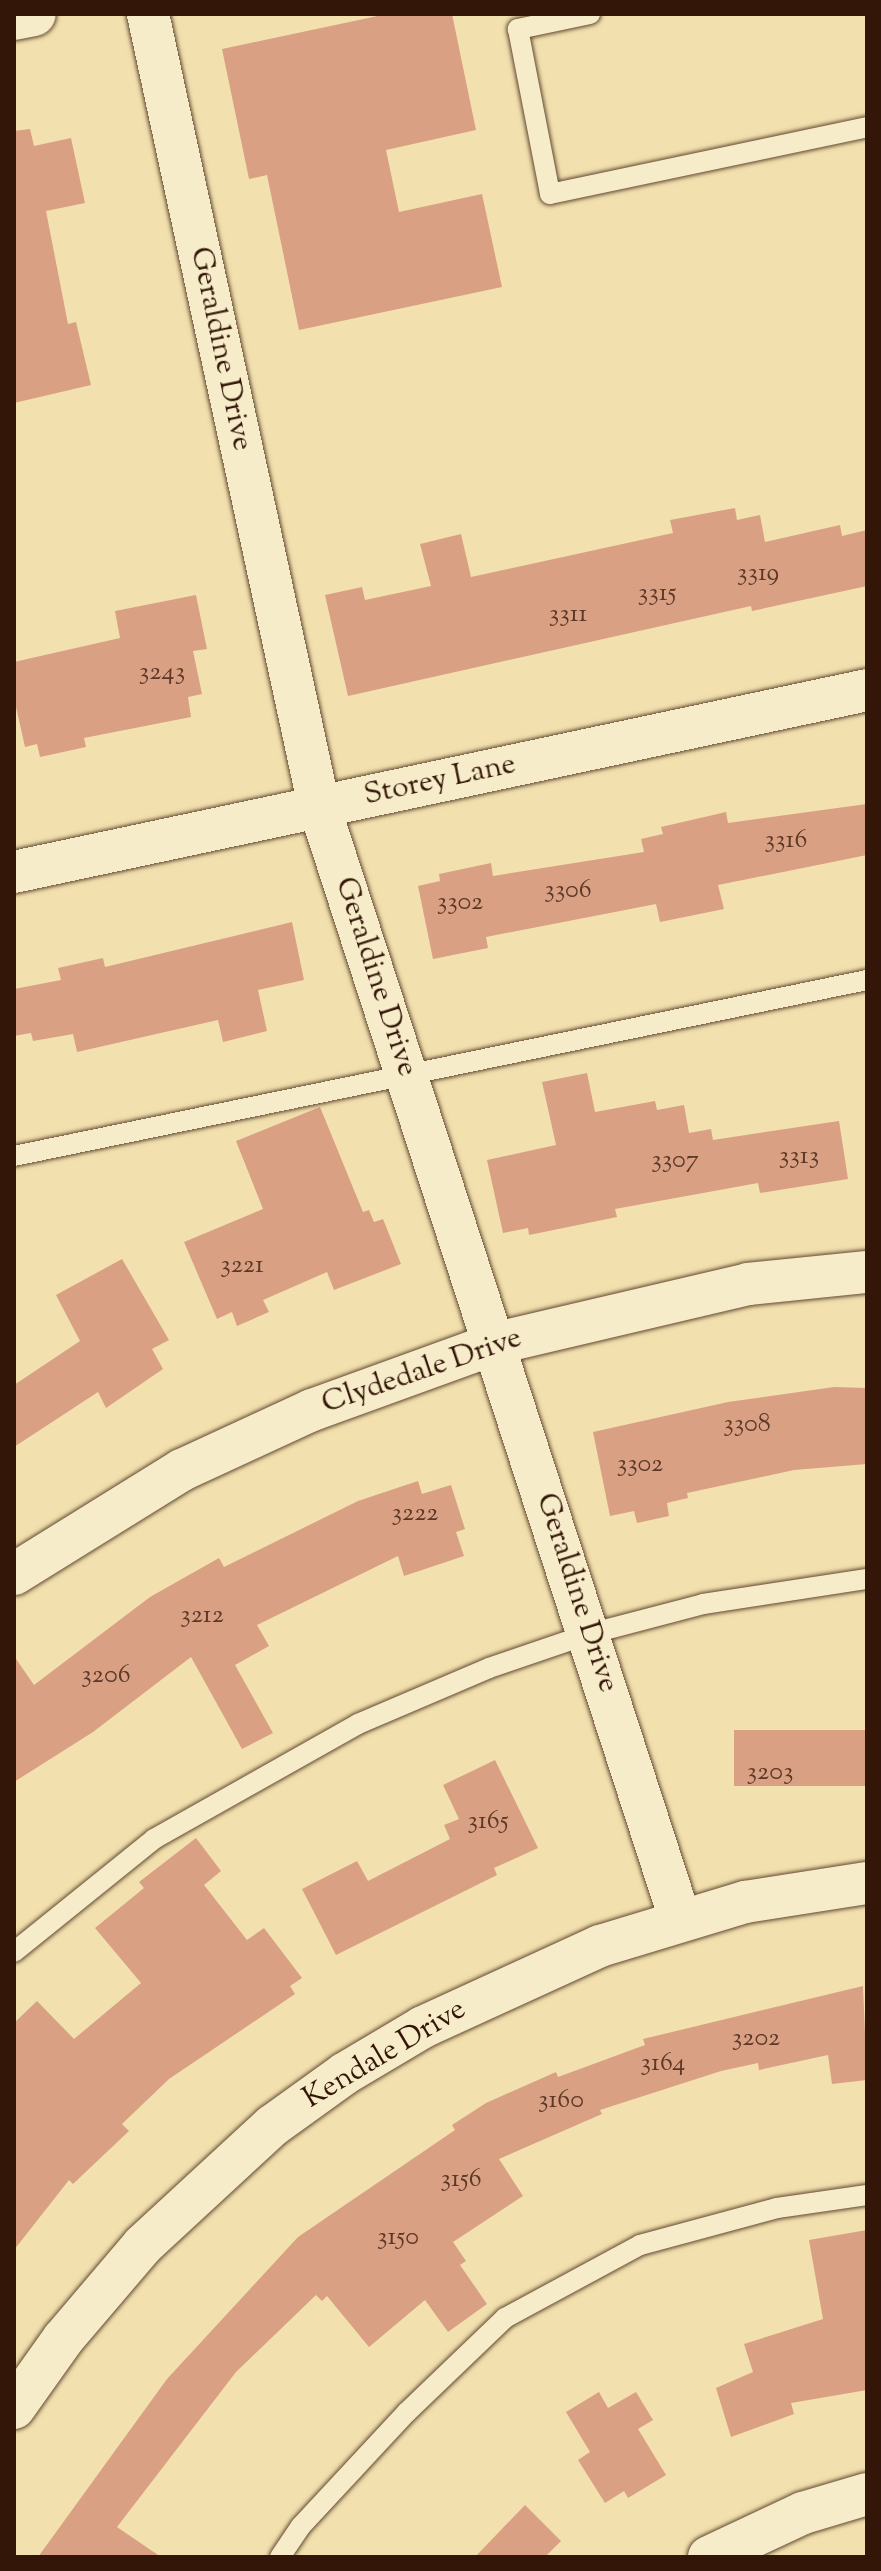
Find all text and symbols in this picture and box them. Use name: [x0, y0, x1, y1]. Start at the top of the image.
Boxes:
street label: Geraldine Drive: [181, 244, 259, 454]
house number: 3319: [737, 558, 779, 590]
house number: 3315: [638, 578, 676, 610]
house number: 3311: [549, 599, 587, 631]
house number: 3243: [139, 657, 185, 689]
street label: Storey Lane: [361, 747, 519, 815]
house number: 3316: [765, 825, 807, 857]
street label: Geraldine Drive: [326, 873, 424, 1081]
house number: 3306: [544, 875, 592, 907]
house number: 3302: [437, 887, 483, 919]
house number: 3313: [779, 1141, 819, 1173]
house number: 3307: [651, 1145, 699, 1177]
house number: 3221: [220, 1250, 264, 1282]
street label: Clydedale Drive: [317, 1321, 527, 1423]
house number: 3308: [723, 1409, 771, 1441]
house number: 3302: [617, 1449, 663, 1481]
street label: Geraldine Drive: [527, 1489, 625, 1697]
house number: 3222: [391, 1498, 439, 1530]
house number: 3212: [180, 1600, 224, 1632]
house number: 3206: [81, 1660, 131, 1692]
house number: 3203: [747, 1757, 793, 1789]
house number: 3165: [467, 1806, 509, 1838]
street label: Kendale Drive: [297, 1992, 473, 2118]
house number: 3202: [732, 2023, 780, 2055]
house number: 3164: [641, 2048, 685, 2080]
house number: 3160: [538, 2085, 584, 2117]
house number: 3156: [440, 2164, 482, 2196]
house number: 3150: [377, 2222, 419, 2254]

